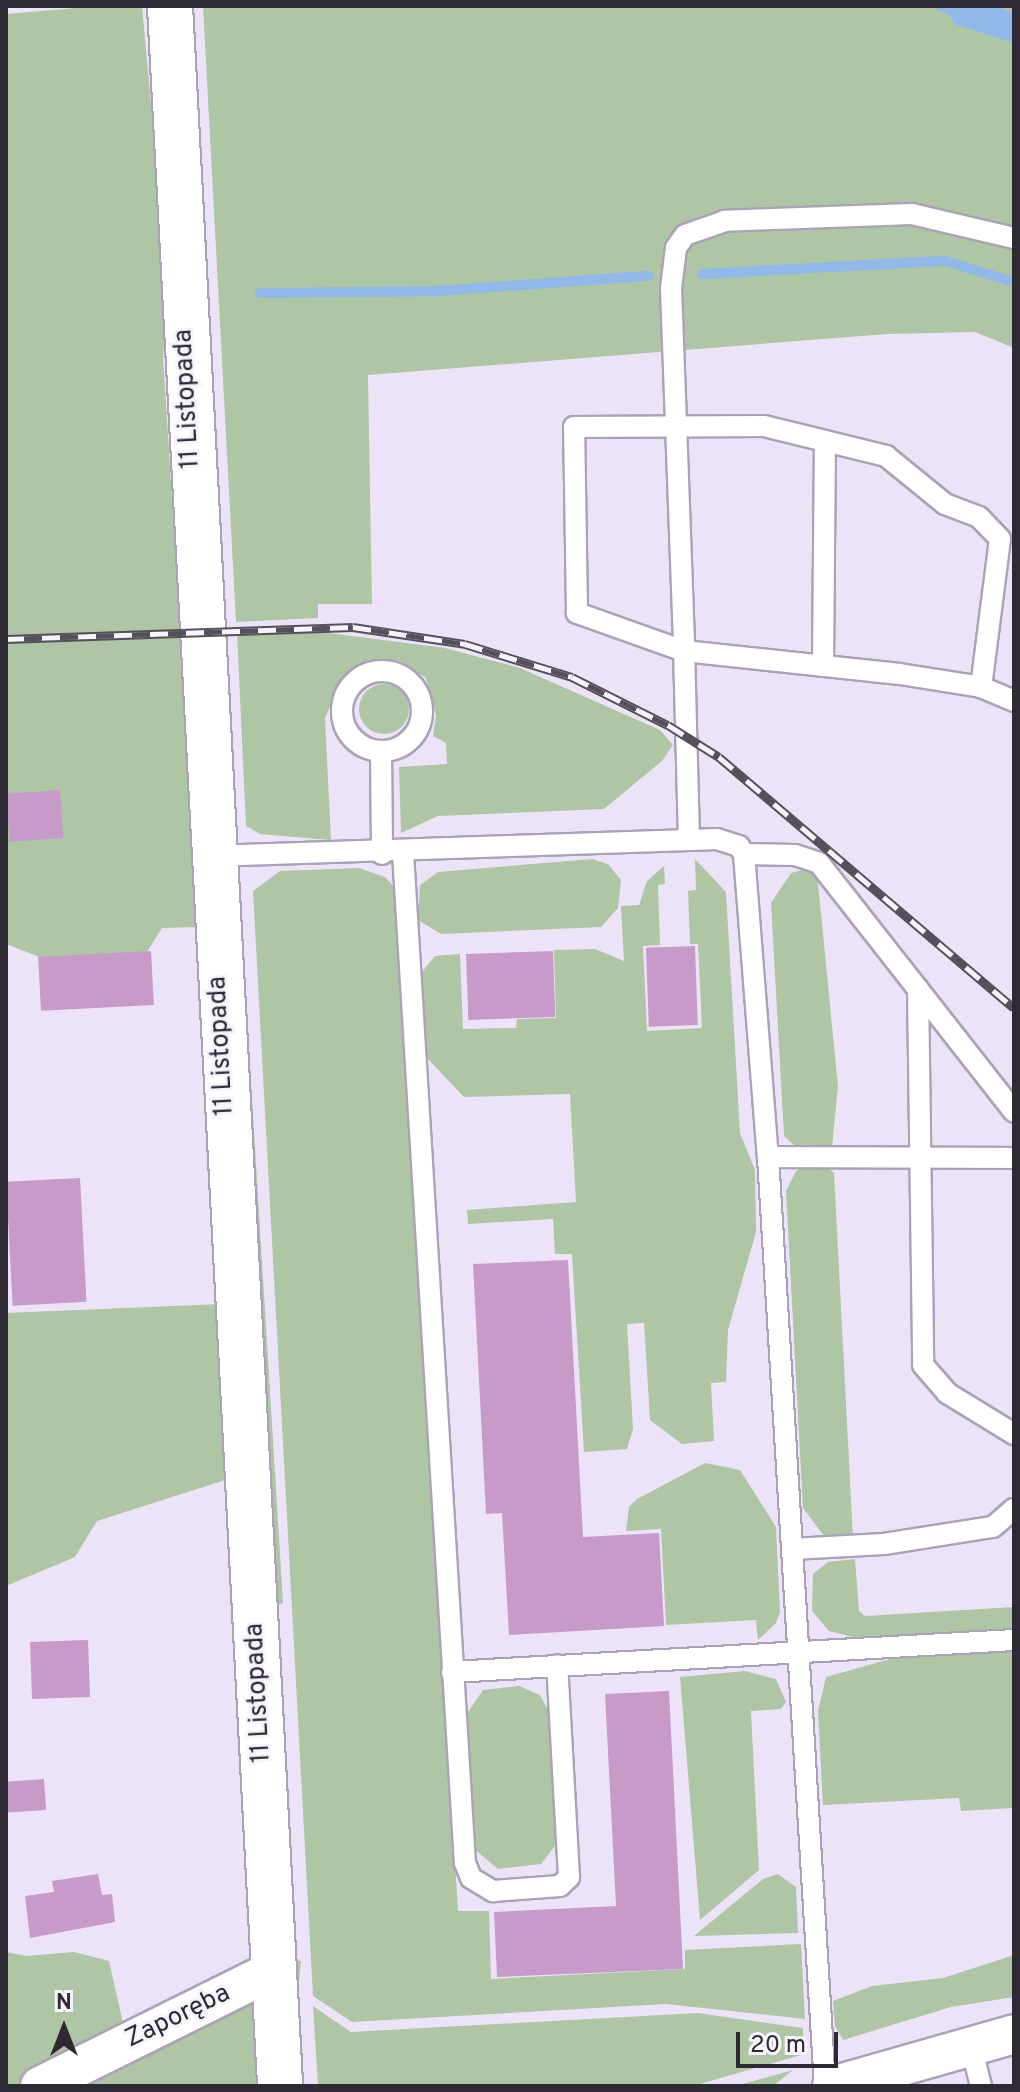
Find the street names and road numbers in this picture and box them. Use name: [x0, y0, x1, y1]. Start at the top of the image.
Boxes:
street label: 11 Listopada: [169, 328, 207, 470]
street label: 11 Listopada: [203, 975, 241, 1117]
street label: 11 Listopada: [240, 1622, 278, 1764]
street label: Zaporęba: [121, 1978, 235, 2056]

